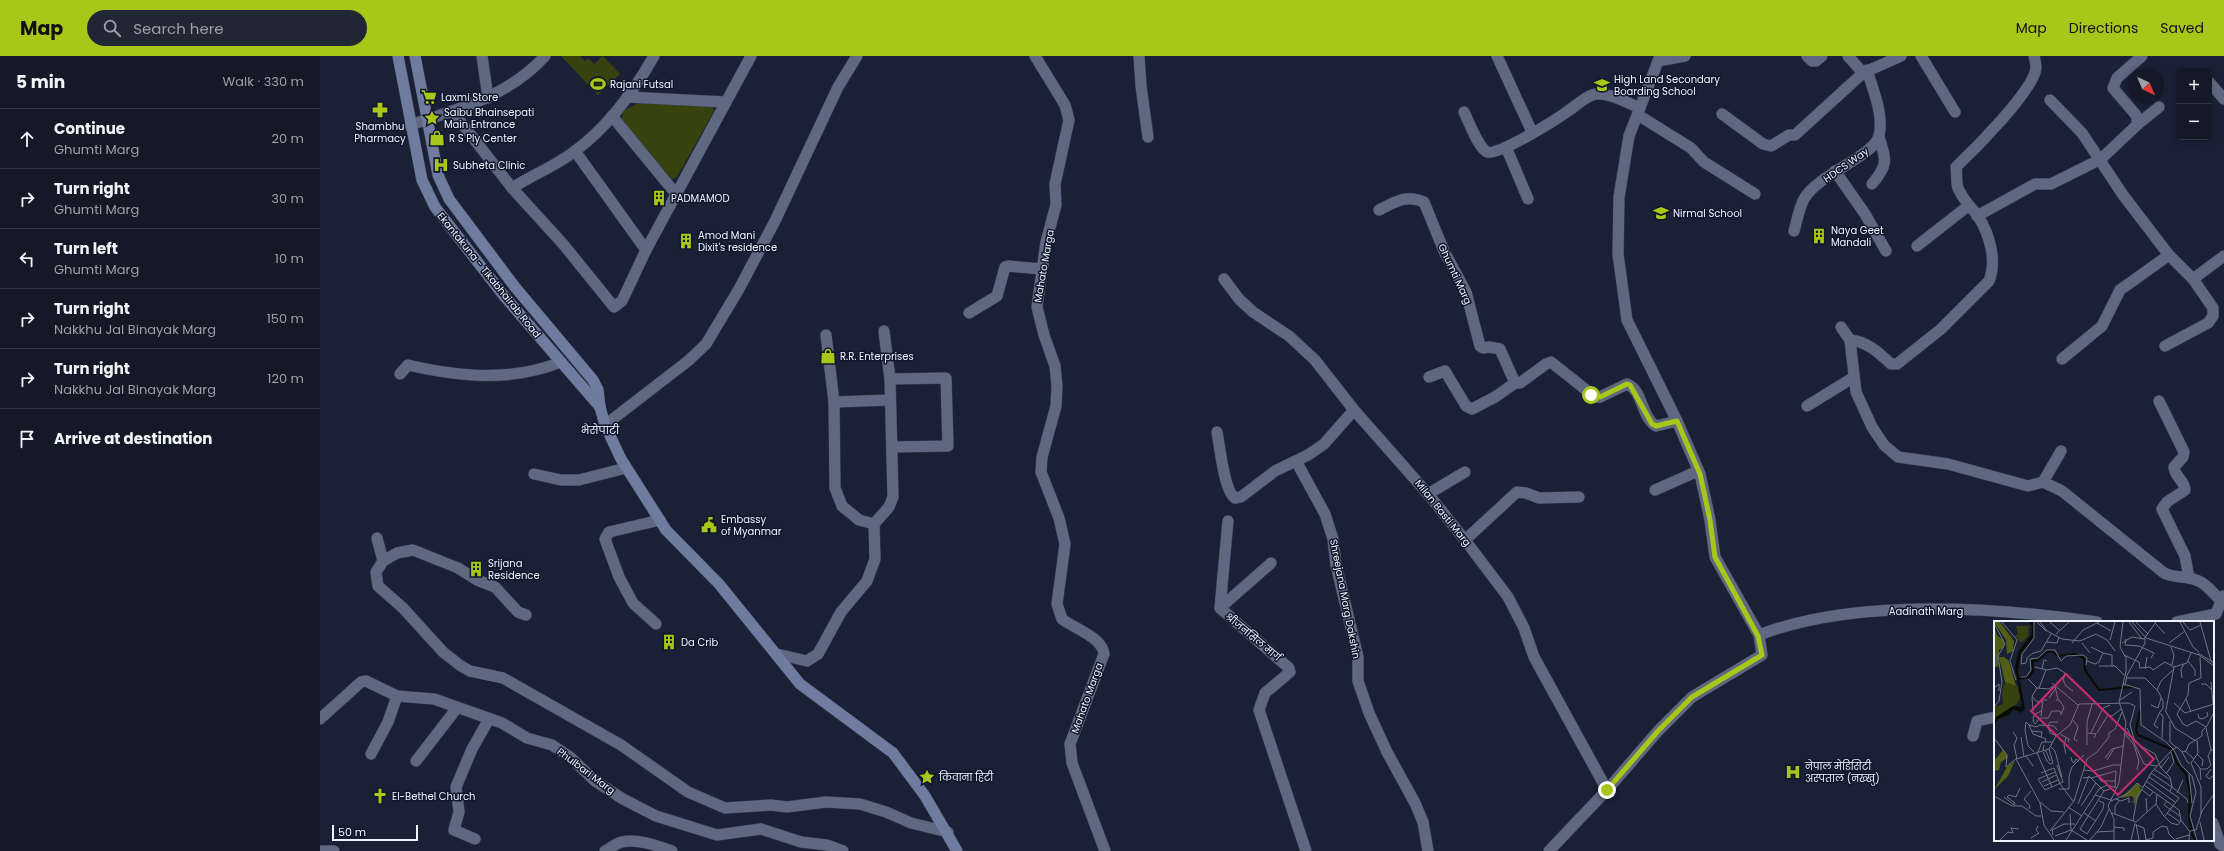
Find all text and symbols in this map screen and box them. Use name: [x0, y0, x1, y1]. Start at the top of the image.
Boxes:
search box: [87, 10, 367, 46]
text: Map: [20, 15, 63, 42]
icon: search: [101, 17, 123, 39]
text: Search here: [133, 18, 224, 39]
text: Map: [2016, 18, 2047, 38]
text: Directions: [2069, 18, 2138, 38]
text: Saved: [2160, 18, 2204, 38]
north arrow: [2128, 68, 2164, 104]
map controls: [2176, 68, 2212, 140]
button: +: [2176, 68, 2212, 104]
text: 5 min: [16, 70, 65, 94]
text: Walk · 330 m: [223, 72, 304, 91]
place label: High Land Secondary Boarding School: [1614, 72, 1720, 99]
sports icon: Rajani Futsal: [589, 75, 607, 93]
school or university icon: High Land Secondary Boarding School: [1593, 76, 1611, 94]
place label: Rajani Futsal: [610, 77, 673, 92]
supermarket icon: Laxmi Store: [420, 88, 438, 106]
place label: Laxmi Store: [441, 90, 498, 105]
pharmacy icon: Shambhu Pharmacy: [371, 101, 389, 119]
button: −: [2176, 104, 2212, 140]
place label: Saibu Bhainsepati Main Entrance: [444, 105, 534, 132]
place icon: Saibu Bhainsepati Main Entrance: [423, 109, 441, 127]
text: Continue: [54, 118, 125, 139]
place label: Shambhu Pharmacy: [354, 119, 406, 146]
icon: ahead: [16, 128, 38, 150]
text: 20 m: [271, 129, 304, 148]
shop icon: R S Ply Center: [428, 129, 446, 147]
place label: R S Ply Center: [449, 131, 517, 146]
text: Ghumti Marg: [54, 140, 139, 159]
street label: HDCS Way: [1820, 144, 1872, 186]
hospital icon: Subheta Clinic: [432, 156, 450, 174]
place label: Subheta Clinic: [453, 158, 525, 173]
text: Turn right: [54, 178, 130, 199]
icon: right: [16, 188, 38, 210]
text: 30 m: [271, 189, 304, 208]
building icon: PADMAMOD: [650, 189, 668, 207]
place label: PADMAMOD: [671, 191, 730, 206]
text: Ghumti Marg: [54, 200, 139, 219]
school or university icon: Nirmal School: [1652, 204, 1670, 222]
place label: Nirmal School: [1673, 206, 1742, 221]
street label: Ekantakuna - Tikabhairab Road: [434, 209, 544, 341]
place label: Naya Geet Mandali: [1831, 223, 1884, 250]
building icon: Naya Geet Mandali: [1810, 227, 1828, 245]
place label: Amod Mani Dixit's residence: [698, 228, 777, 255]
street label: Mahato Marga: [1030, 228, 1058, 304]
building icon: Amod Mani Dixit's residence: [677, 232, 695, 250]
text: Turn left: [54, 238, 118, 259]
street label: Ghumti Marg: [1434, 241, 1476, 307]
icon: left: [16, 248, 38, 270]
text: 10 m: [275, 249, 304, 268]
text: Ghumti Marg: [54, 260, 139, 279]
text: Turn right: [54, 298, 130, 319]
icon: right: [16, 308, 38, 330]
text: 150 m: [267, 309, 304, 328]
text: Nakkhu Jal Binayak Marg: [54, 320, 216, 339]
shop icon: R.R. Enterprises: [819, 347, 837, 365]
place label: R.R. Enterprises: [840, 349, 914, 364]
text: Turn right: [54, 358, 130, 379]
icon: right: [16, 368, 38, 390]
text: 120 m: [267, 369, 304, 388]
text: Nakkhu Jal Binayak Marg: [54, 380, 216, 399]
route start: [1582, 386, 1600, 404]
district label: भैसेपाटी: [581, 422, 620, 438]
icon: arrive: [16, 428, 38, 450]
text: Arrive at destination: [54, 428, 212, 449]
street label: Milan Basti Marg: [1411, 476, 1475, 550]
place label: Embassy of Myanmar: [721, 512, 782, 539]
public building icon: Embassy of Myanmar: [700, 516, 718, 534]
street label: Shreejana Marg Dakshin: [1326, 538, 1364, 660]
place label: Srijana Residence: [488, 556, 540, 583]
building icon: Srijana Residence: [467, 560, 485, 578]
street label: Aadinath Marg: [1889, 604, 1963, 619]
street label: श्रीजनसिल मार्ग: [1222, 609, 1286, 666]
inset map: [1994, 621, 2214, 841]
building icon: Da Crib: [660, 633, 678, 651]
place label: Da Crib: [681, 635, 718, 650]
street label: Mahato Marga: [1067, 661, 1107, 735]
street label: Phulbari Marg: [554, 744, 618, 798]
place label: नेपाल मेडिसिटी अस्पताल (नख्खु): [1804, 759, 1880, 786]
hospital icon: नेपाल मेडिसिटी अस्पताल (नख्खु): [1784, 763, 1802, 781]
place icon: किवाना हिटी: [918, 768, 936, 786]
place label: किवाना हिटी: [938, 770, 994, 785]
route end: [1598, 781, 1616, 799]
church icon: El-Bethel Church: [371, 787, 389, 805]
place label: El-Bethel Church: [392, 789, 476, 804]
scale bar: [332, 823, 418, 842]
text: 50 m: [338, 824, 366, 840]

